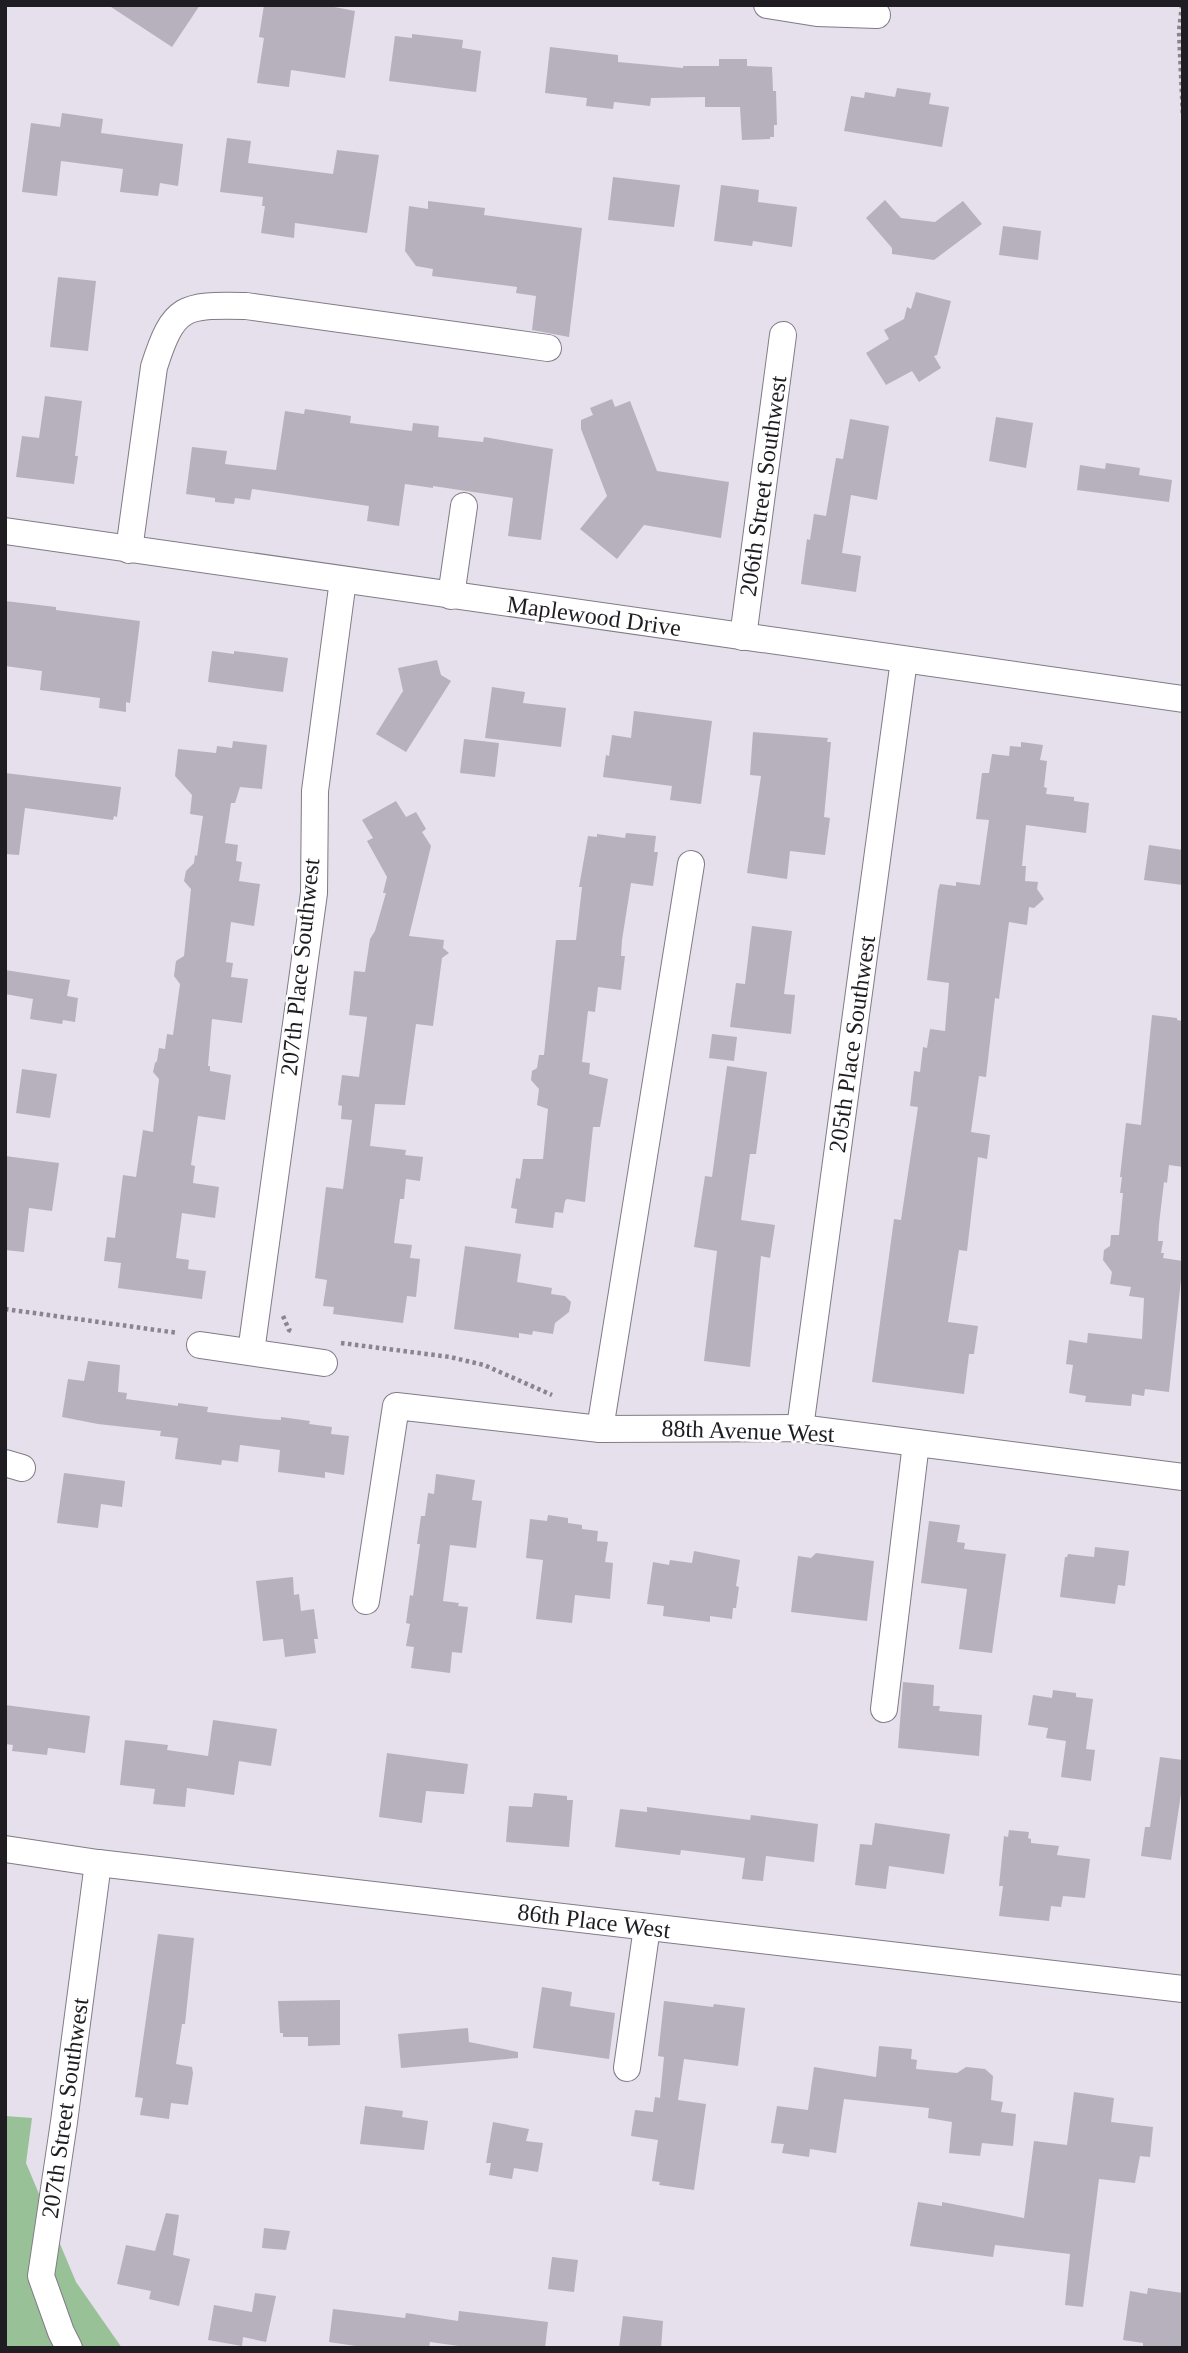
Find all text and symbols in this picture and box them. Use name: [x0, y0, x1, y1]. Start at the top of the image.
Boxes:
street label: 206th Street Southwest: [735, 374, 791, 598]
street label: Maplewood Drive: [505, 591, 683, 641]
street label: 207th Place Southwest: [276, 857, 324, 1077]
street label: 205th Place Southwest: [824, 934, 880, 1154]
street label: 88th Avenue West: [661, 1415, 835, 1447]
street label: 86th Place West: [516, 1899, 672, 1943]
street label: 207th Street Southwest: [37, 1996, 93, 2220]

